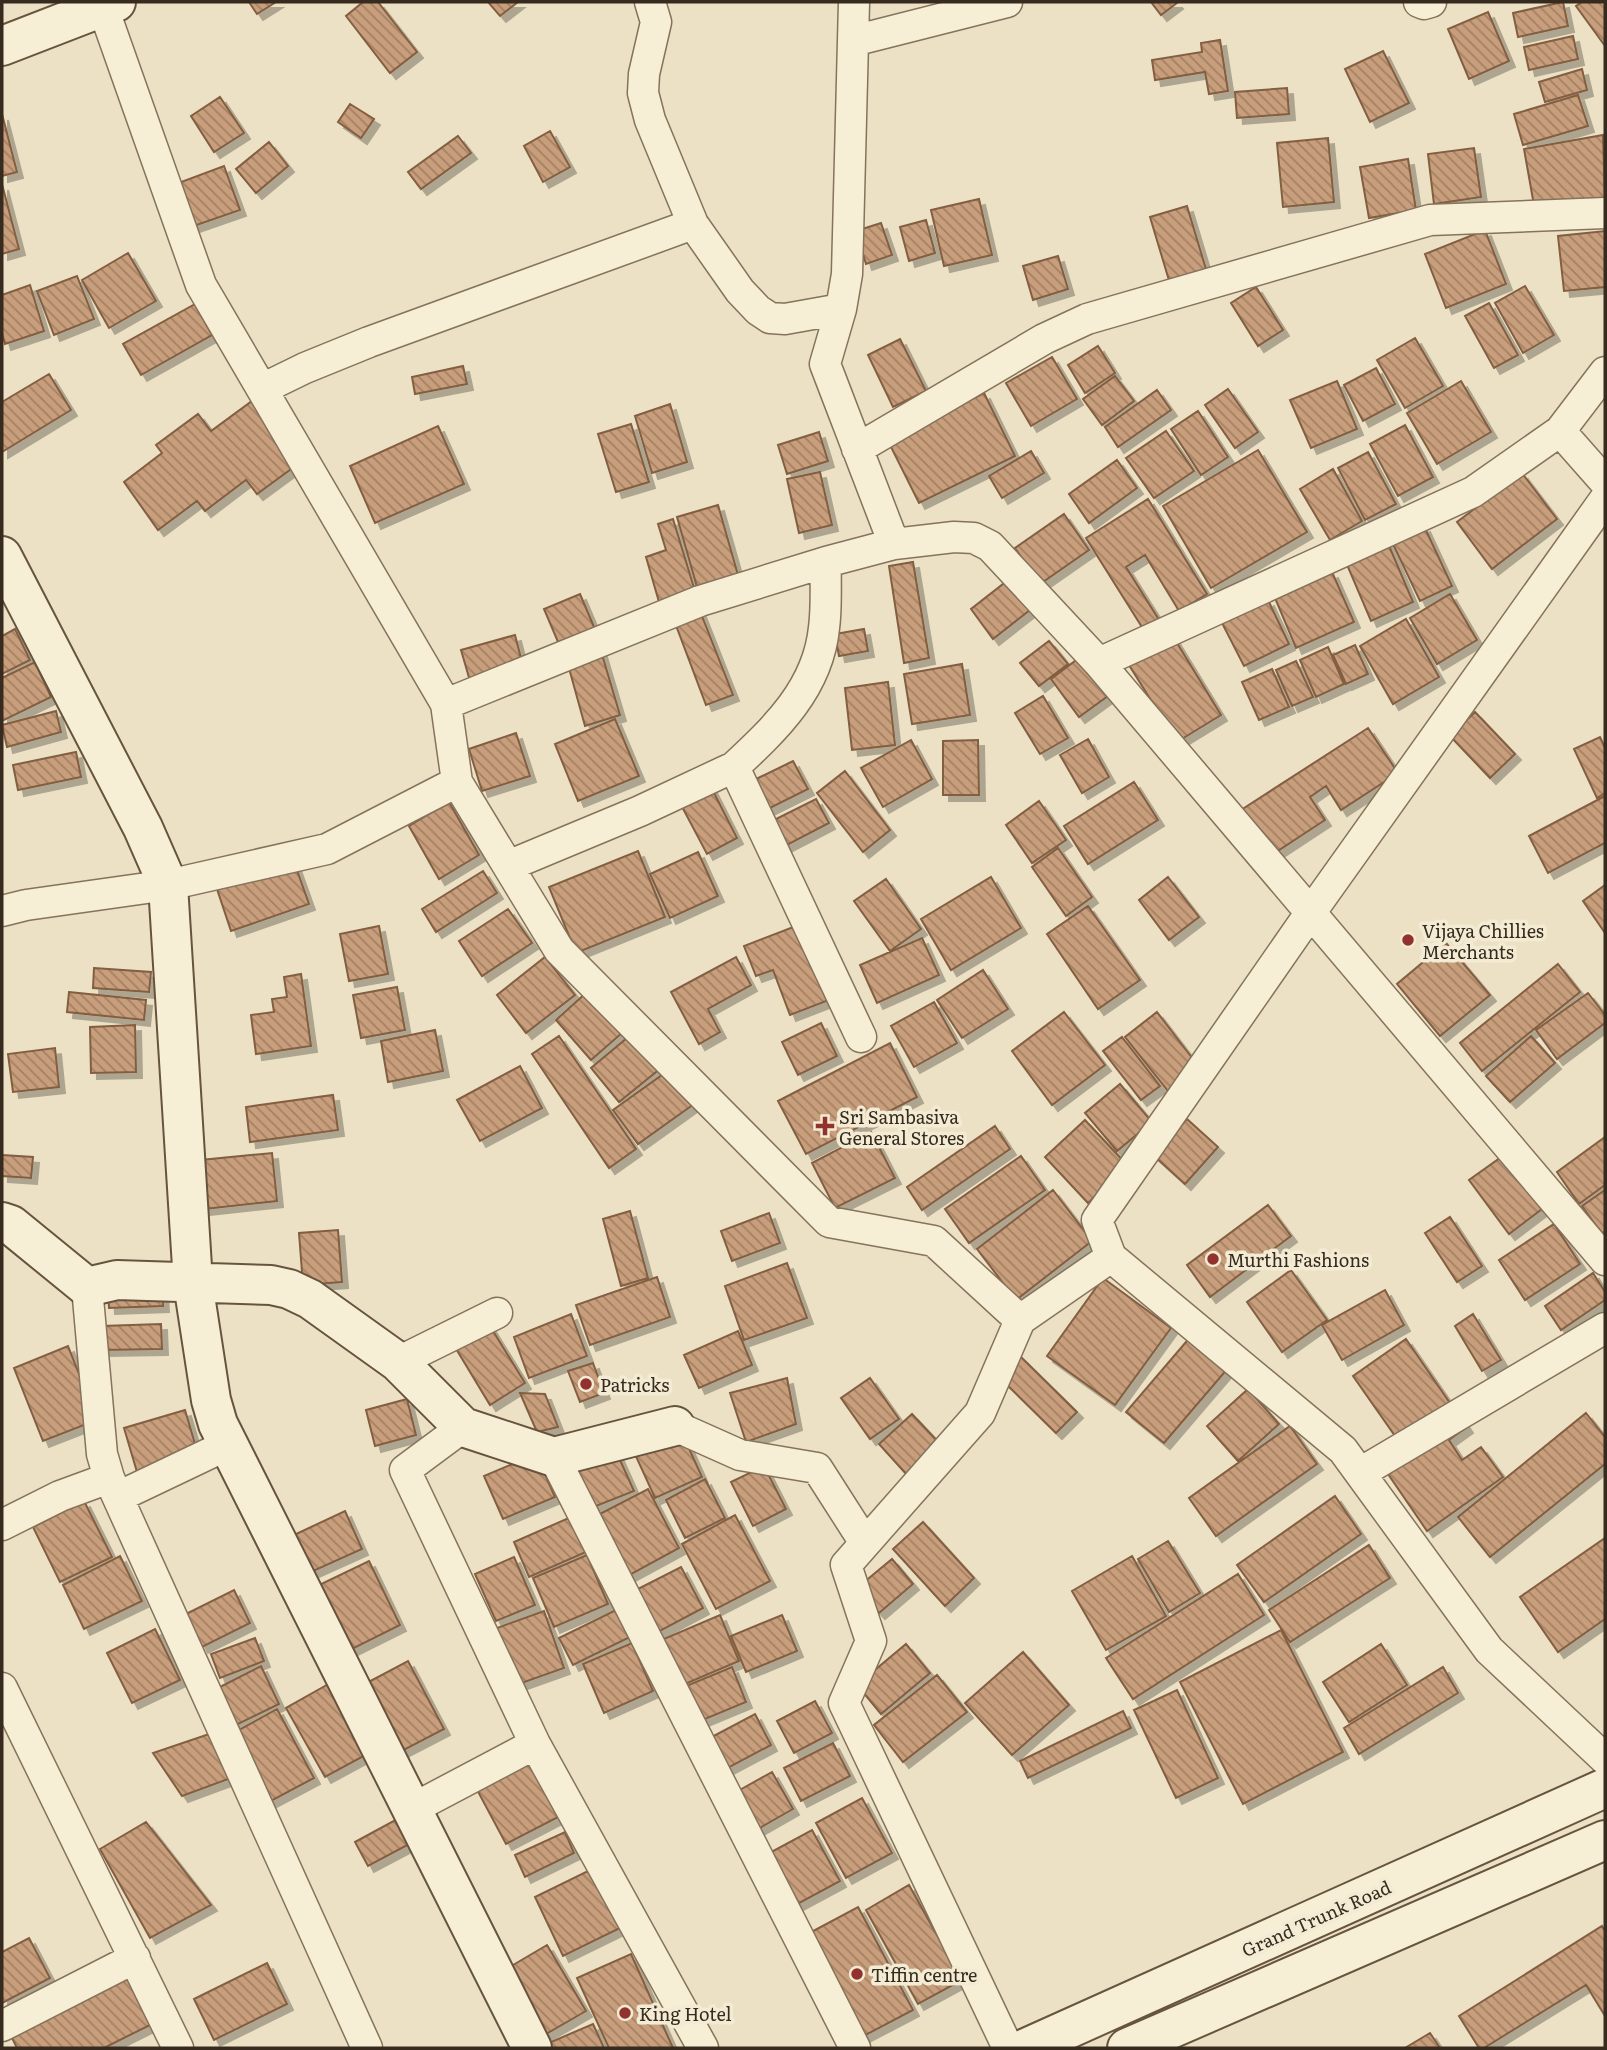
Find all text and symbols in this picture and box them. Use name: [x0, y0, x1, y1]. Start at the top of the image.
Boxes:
place label: Vijaya Chillies Merchants: [1422, 917, 1544, 965]
marker: Vijaya Chillies Merchants: [1400, 932, 1416, 948]
place label: Sri Sambasiva General Stores: [839, 1103, 964, 1151]
marker: Sri Sambasiva General Stores: [817, 1118, 833, 1134]
place label: Murthi Fashions: [1227, 1246, 1369, 1273]
marker: Murthi Fashions: [1205, 1251, 1221, 1267]
place label: Patricks: [600, 1371, 669, 1398]
marker: Patricks: [578, 1376, 594, 1392]
street label: Grand Trunk Road: [1237, 1873, 1395, 1963]
place label: Tiffin centre: [871, 1961, 977, 1988]
marker: Tiffin centre: [849, 1966, 865, 1982]
place label: King Hotel: [639, 2000, 732, 2027]
marker: King Hotel: [617, 2005, 633, 2021]

